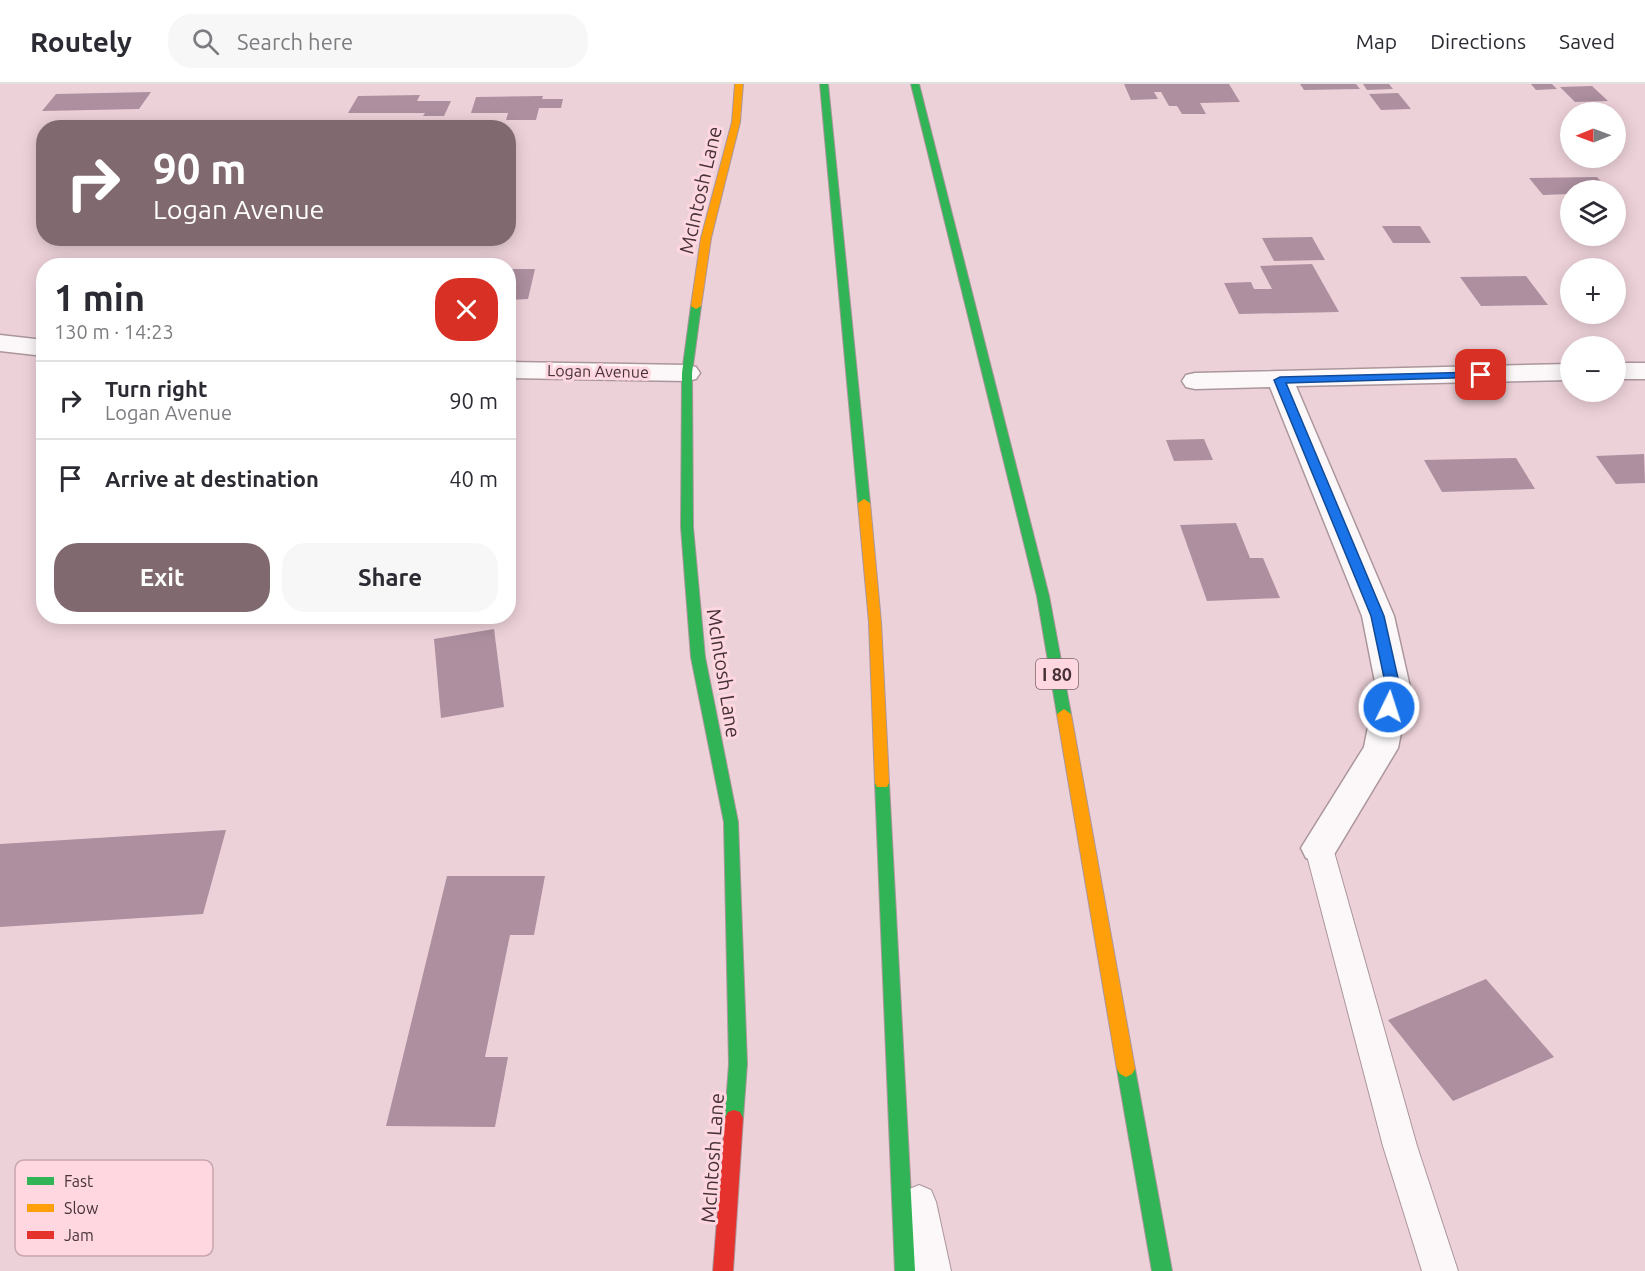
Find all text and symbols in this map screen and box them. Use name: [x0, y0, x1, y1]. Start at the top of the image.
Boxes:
search box: [168, 14, 588, 68]
icon: search: [189, 25, 222, 58]
text: Routely: [30, 26, 132, 57]
text: Search here: [237, 29, 353, 54]
text: Map: [1356, 29, 1397, 53]
text: Directions: [1430, 29, 1526, 53]
text: Saved: [1559, 29, 1615, 53]
north arrow: [1560, 102, 1626, 168]
map controls: [1560, 102, 1626, 402]
street label: McIntosh Lane: [674, 124, 726, 256]
icon: right: [54, 144, 132, 222]
text: 90 m: [153, 145, 247, 192]
button: layers: [1560, 180, 1626, 246]
text: Logan Avenue: [153, 194, 325, 224]
button: +: [1560, 258, 1626, 324]
text: 1 min: [54, 277, 145, 318]
button: close: [435, 278, 498, 341]
text: 130 m · 14:23: [54, 320, 174, 343]
button: −: [1560, 336, 1626, 402]
pin: [1455, 349, 1506, 400]
icon: arrive: [1464, 358, 1497, 391]
street label: Logan Avenue: [547, 361, 649, 381]
text: Turn right: [105, 376, 207, 401]
icon: right: [54, 384, 87, 417]
text: 90 m: [449, 388, 498, 413]
text: Logan Avenue: [105, 401, 232, 424]
icon: arrive: [54, 462, 87, 495]
text: Arrive at destination: [105, 466, 319, 491]
text: 40 m: [449, 466, 498, 491]
button: Exit: [54, 543, 270, 612]
button: Share: [282, 543, 498, 612]
street label: McIntosh Lane: [702, 607, 746, 739]
road number: I 80: [1036, 659, 1078, 689]
position arrow: [1357, 675, 1421, 739]
street label: McIntosh Lane: [696, 1092, 728, 1224]
legend: [15, 1160, 213, 1256]
text: Fast: [64, 1172, 94, 1190]
text: Slow: [64, 1199, 99, 1217]
text: Jam: [64, 1226, 94, 1244]

